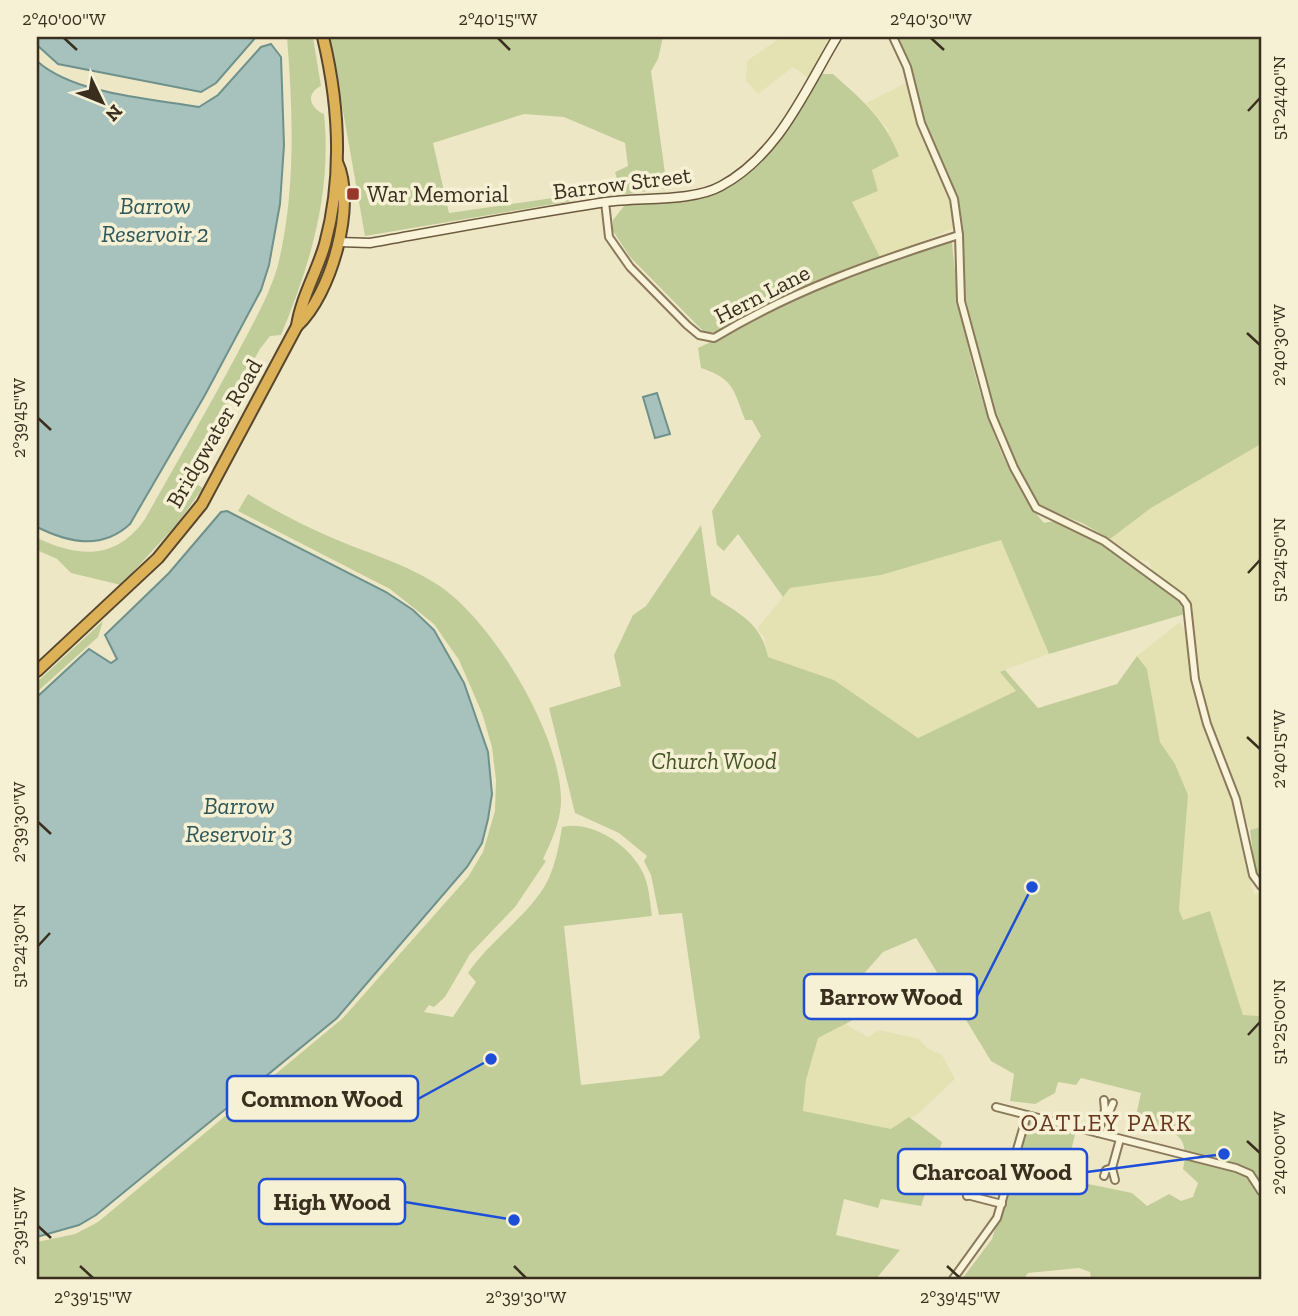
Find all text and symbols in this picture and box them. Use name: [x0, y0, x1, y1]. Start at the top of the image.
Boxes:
text: 2°40'00"W: [22, 8, 106, 30]
text: 2°40'15"W: [459, 8, 538, 30]
text: 2°40'30"W: [890, 8, 972, 30]
text: 51°24'40"N: [1268, 56, 1290, 140]
north arrow: [66, 66, 136, 136]
text: N: [101, 100, 127, 126]
street label: Barrow Street: [551, 161, 693, 205]
place label: War Memorial: [367, 180, 509, 208]
marker: War Memorial: [345, 186, 361, 202]
water label: Barrow Reservoir 2: [101, 191, 209, 248]
street label: Hern Lane: [710, 258, 814, 330]
text: 2°40'30"W: [1268, 304, 1290, 386]
street label: Bridgwater Road: [160, 353, 268, 512]
text: 2°39'45"W: [8, 378, 30, 458]
text: 51°24'50"N: [1268, 518, 1290, 602]
text: 2°40'15"W: [1268, 709, 1290, 788]
park label: Church Wood: [651, 747, 777, 775]
text: 2°39'30"W: [8, 781, 30, 862]
water label: Barrow Reservoir 3: [185, 791, 293, 848]
text: 51°24'30"N: [8, 904, 30, 988]
callout: Barrow Wood: [804, 974, 977, 1019]
text: 51°25'00"N: [1268, 979, 1290, 1065]
text: Barrow Wood: [820, 982, 963, 1011]
callout: Common Wood: [227, 1076, 418, 1121]
text: Common Wood: [241, 1084, 403, 1113]
district label: OATLEY PARK: [1021, 1108, 1193, 1137]
text: 2°40'00"W: [1268, 1111, 1290, 1195]
callout: Charcoal Wood: [898, 1149, 1087, 1194]
text: Charcoal Wood: [912, 1157, 1072, 1186]
callout: High Wood: [259, 1179, 405, 1224]
text: 2°39'15"W: [8, 1187, 30, 1265]
text: High Wood: [273, 1187, 391, 1216]
text: 2°39'15"W: [54, 1286, 132, 1308]
text: 2°39'30"W: [486, 1286, 567, 1308]
text: 2°39'45"W: [920, 1286, 1000, 1308]

